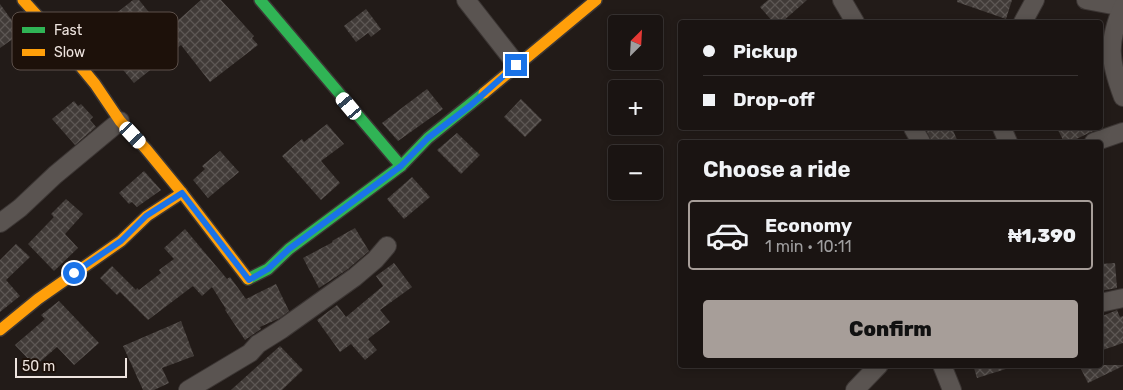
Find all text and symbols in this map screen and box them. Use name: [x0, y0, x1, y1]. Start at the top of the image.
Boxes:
legend: [12, 12, 178, 70]
north arrow: [608, 15, 662, 70]
map controls: [608, 15, 663, 200]
text: Fast: [54, 22, 83, 39]
text: Pickup: [733, 40, 798, 63]
text: Slow: [54, 44, 85, 61]
route end: [505, 54, 527, 76]
button: +: [608, 80, 663, 135]
text: Drop-off: [733, 88, 815, 111]
car: [333, 90, 364, 122]
car: [117, 119, 148, 151]
button: −: [608, 145, 663, 200]
text: Choose a ride: [703, 156, 850, 183]
icon: car: [705, 213, 750, 258]
text: Economy: [765, 214, 852, 237]
text: ₦1,390: [1008, 224, 1076, 247]
text: 1 min · 10:11: [765, 237, 851, 256]
route start: [63, 262, 85, 284]
button: Confirm: [703, 300, 1078, 358]
scale bar: [15, 355, 128, 378]
text: 50 m: [22, 358, 55, 375]

